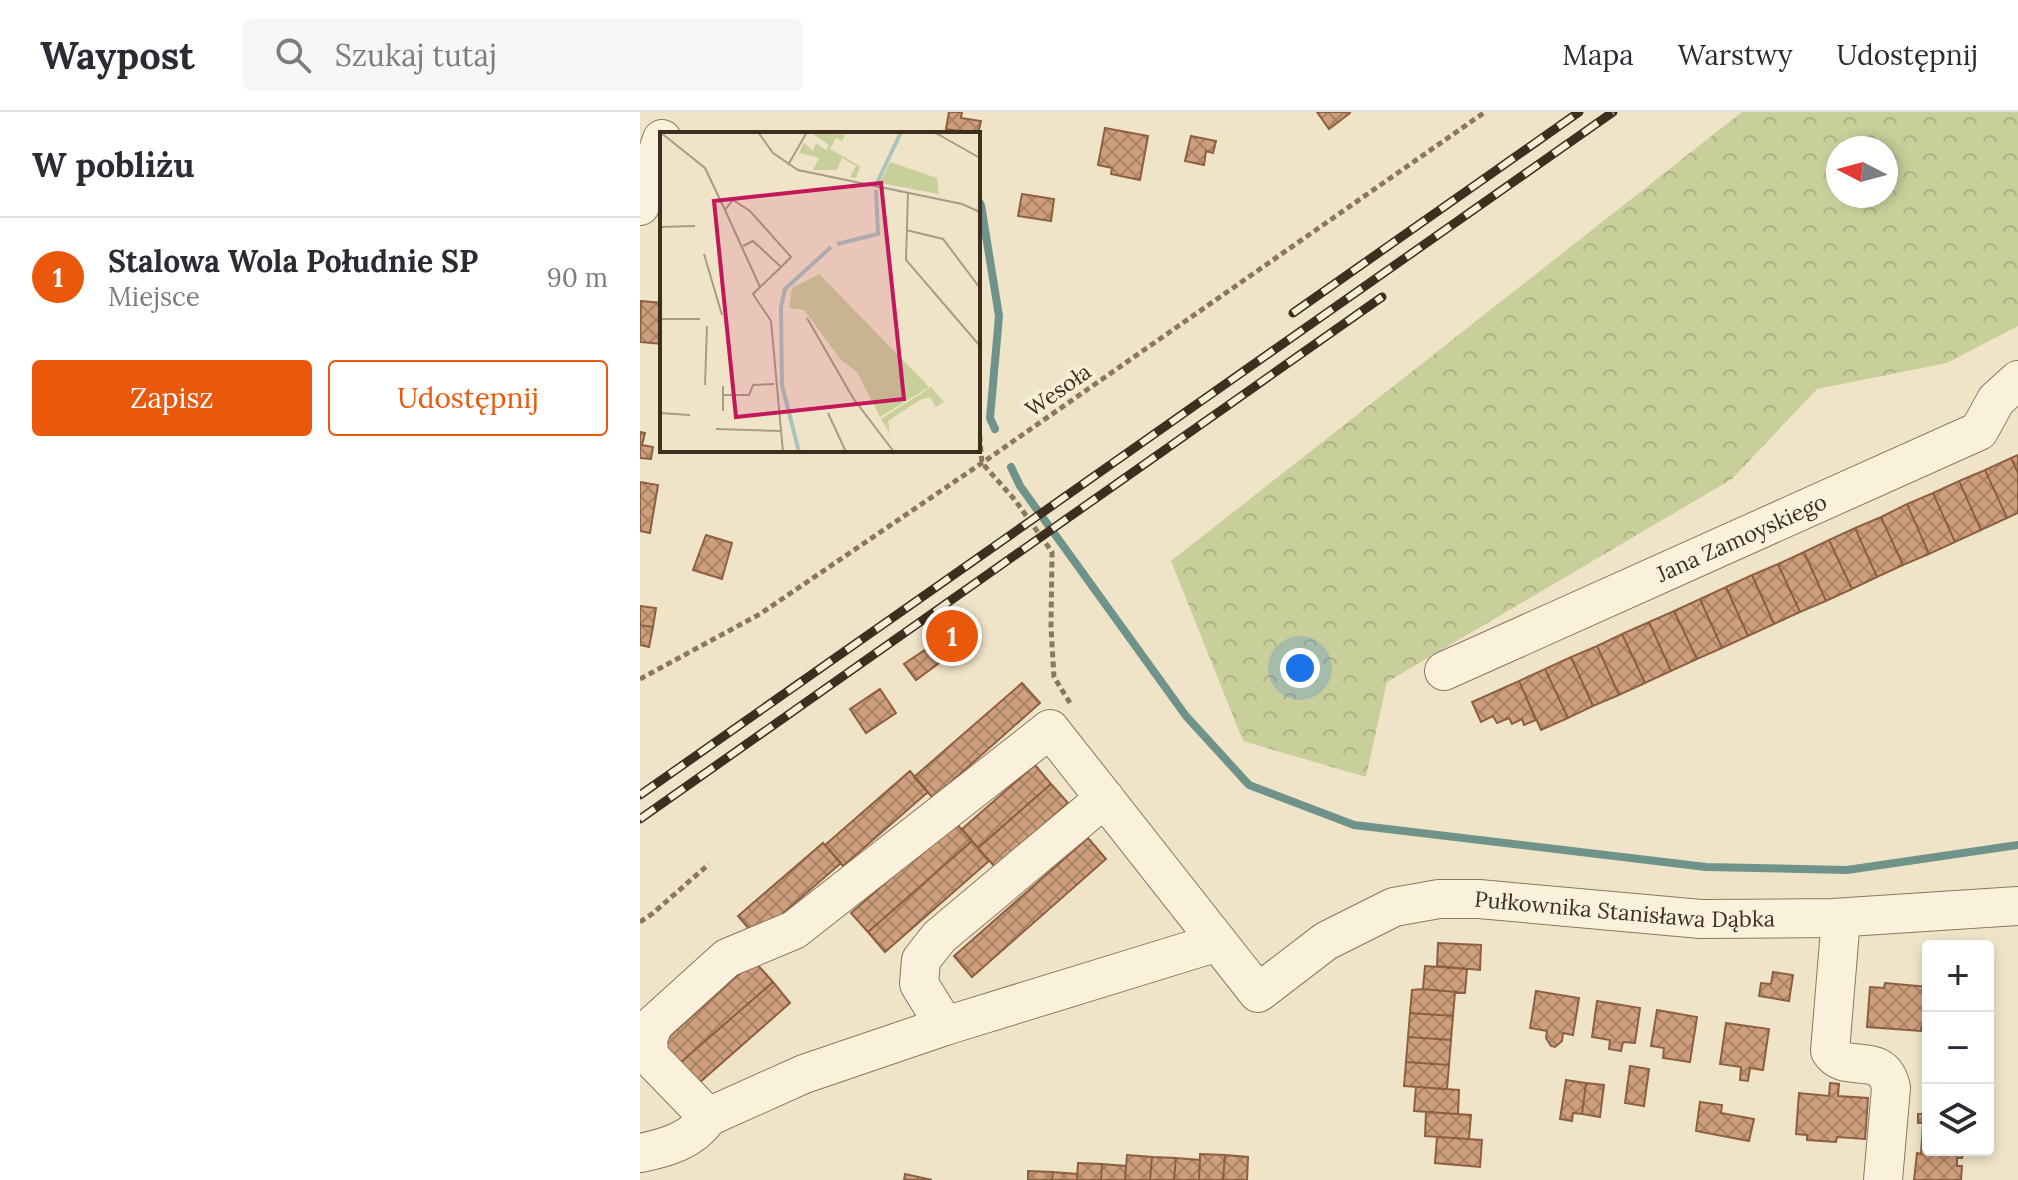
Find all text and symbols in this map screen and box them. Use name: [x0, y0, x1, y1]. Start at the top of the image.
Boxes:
search box: [243, 19, 803, 91]
text: Waypost: [40, 31, 195, 79]
icon: search: [271, 33, 315, 77]
text: Szukaj tutaj: [335, 36, 497, 74]
text: Mapa: [1562, 37, 1634, 73]
text: Warstwy: [1678, 37, 1793, 73]
text: Udostępnij: [1837, 37, 1978, 73]
inset map: [660, 132, 980, 452]
north arrow: [1826, 136, 1898, 208]
text: W pobliżu: [32, 143, 195, 186]
text: Stalowa Wola Południe SP: [108, 242, 478, 280]
text: 1: [53, 261, 63, 294]
text: 90 m: [547, 261, 608, 294]
text: Miejsce: [108, 280, 200, 313]
street label: Wesoła: [1020, 357, 1096, 423]
button: Zapisz: [32, 360, 312, 436]
button: Udostępnij: [328, 360, 608, 436]
street label: Jana Zamoyskiego: [1651, 487, 1831, 588]
pin: 1: [926, 606, 978, 666]
your location: [1280, 648, 1320, 688]
street label: Pułkownika Stanisława Dąbka: [1473, 885, 1775, 933]
map controls: [1922, 940, 1994, 1156]
button: +: [1922, 940, 1994, 1012]
button: −: [1922, 1012, 1994, 1084]
button: layers: [1922, 1084, 1994, 1156]

